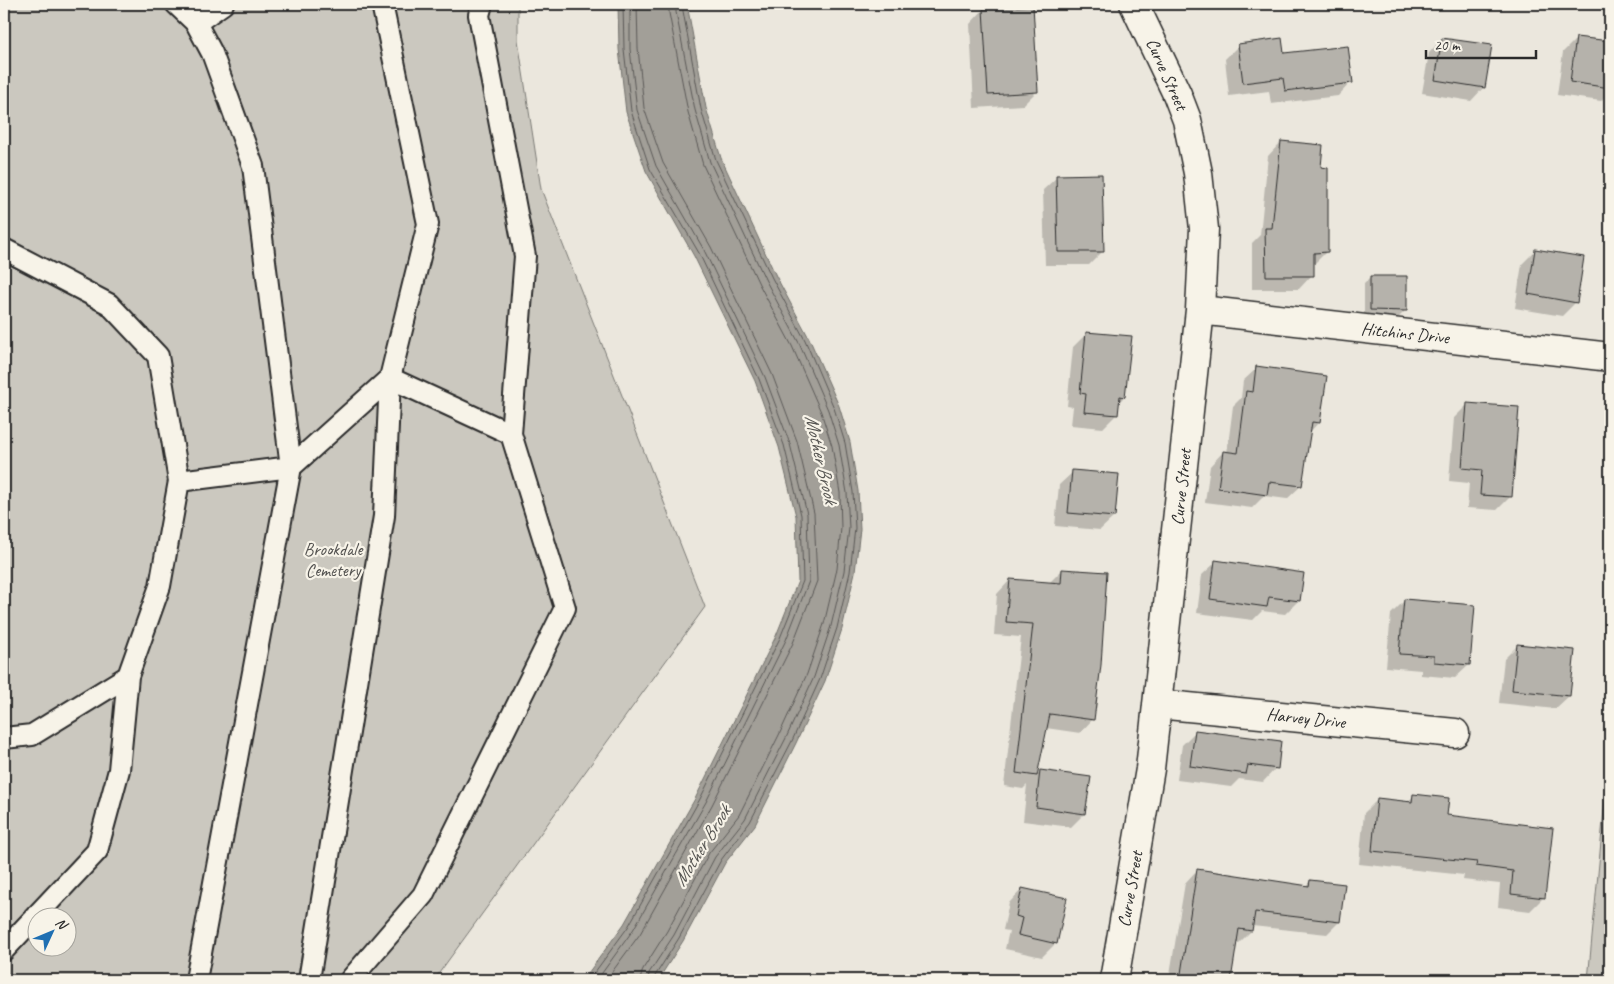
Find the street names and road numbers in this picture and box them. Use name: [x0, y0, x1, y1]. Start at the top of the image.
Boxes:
street label: Curve Street: [1141, 35, 1193, 115]
street label: Hitchins Drive: [1360, 317, 1451, 349]
street label: Curve Street: [1166, 446, 1196, 526]
street label: Harvey Drive: [1266, 703, 1348, 733]
street label: Curve Street: [1113, 847, 1148, 929]

